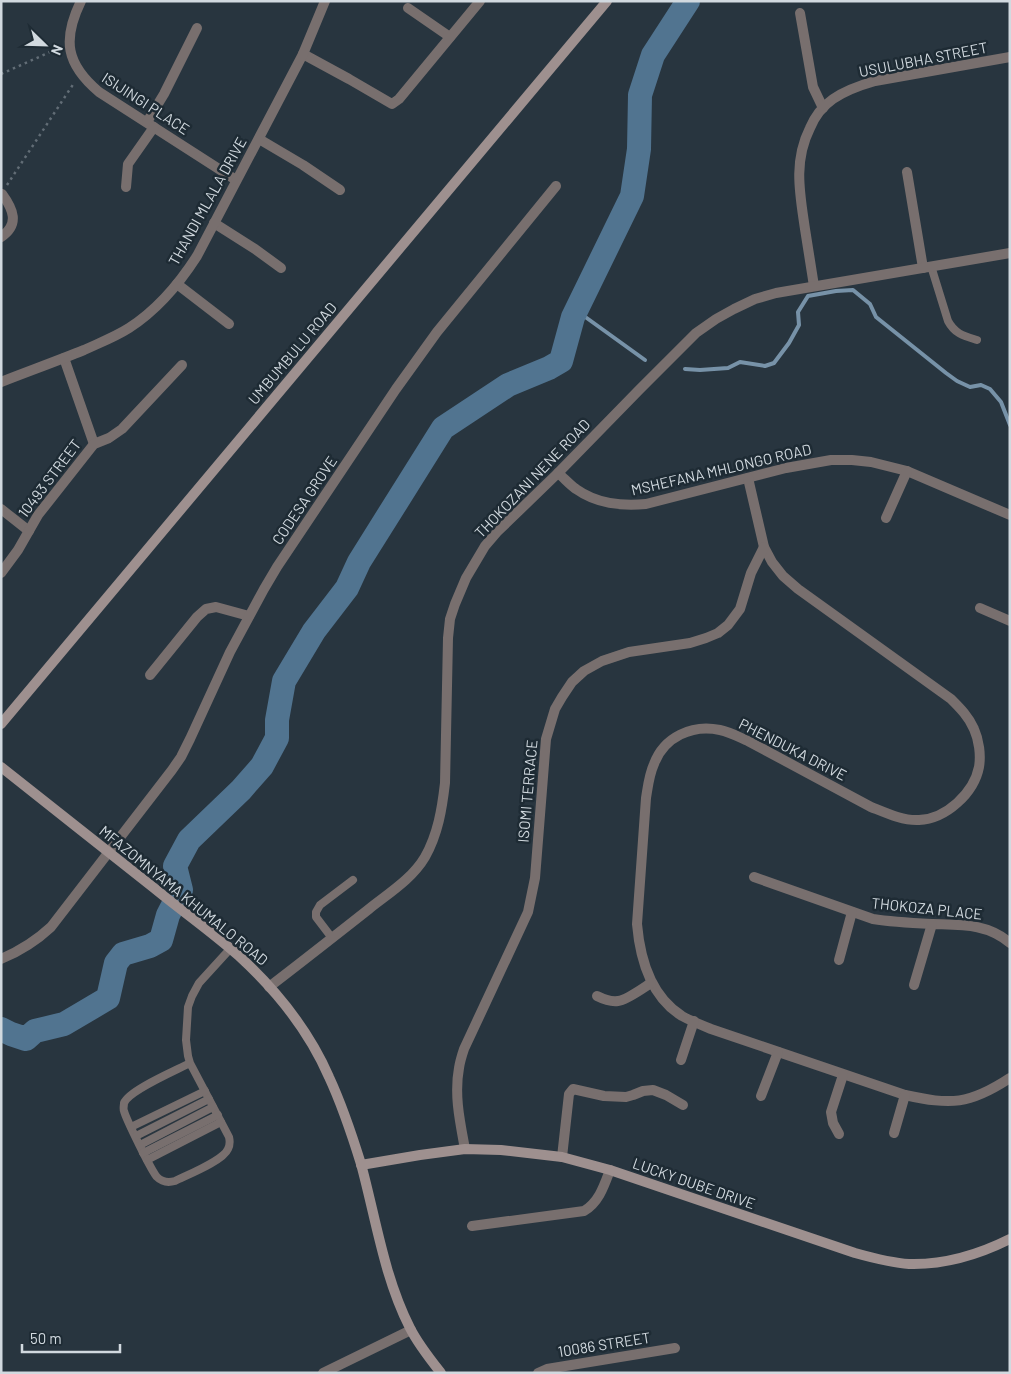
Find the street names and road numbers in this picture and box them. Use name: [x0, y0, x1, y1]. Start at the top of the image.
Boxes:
street label: USULUBHA STREET: [857, 38, 989, 80]
street label: ISIJINGI PLACE: [99, 68, 193, 138]
street label: THANDI MLALA DRIVE: [164, 134, 250, 268]
street label: UMBUMBULU ROAD: [244, 298, 340, 408]
street label: THOKOZANI NENE ROAD: [471, 415, 593, 541]
street label: 10493 STREET: [14, 435, 84, 521]
street label: MSHEFANA MHLONGO ROAD: [629, 439, 813, 499]
street label: CODESA GROVE: [268, 452, 340, 548]
street label: PHENDUKA DRIVE: [736, 714, 850, 784]
street label: ISOMI TERRACE: [514, 739, 540, 843]
street label: MFAZOMNYAMA KHUMALO ROAD: [96, 821, 272, 969]
street label: THOKOZA PLACE: [871, 893, 983, 923]
street label: LUCKY DUBE DRIVE: [630, 1154, 758, 1212]
street label: 10086 STREET: [556, 1328, 652, 1360]

